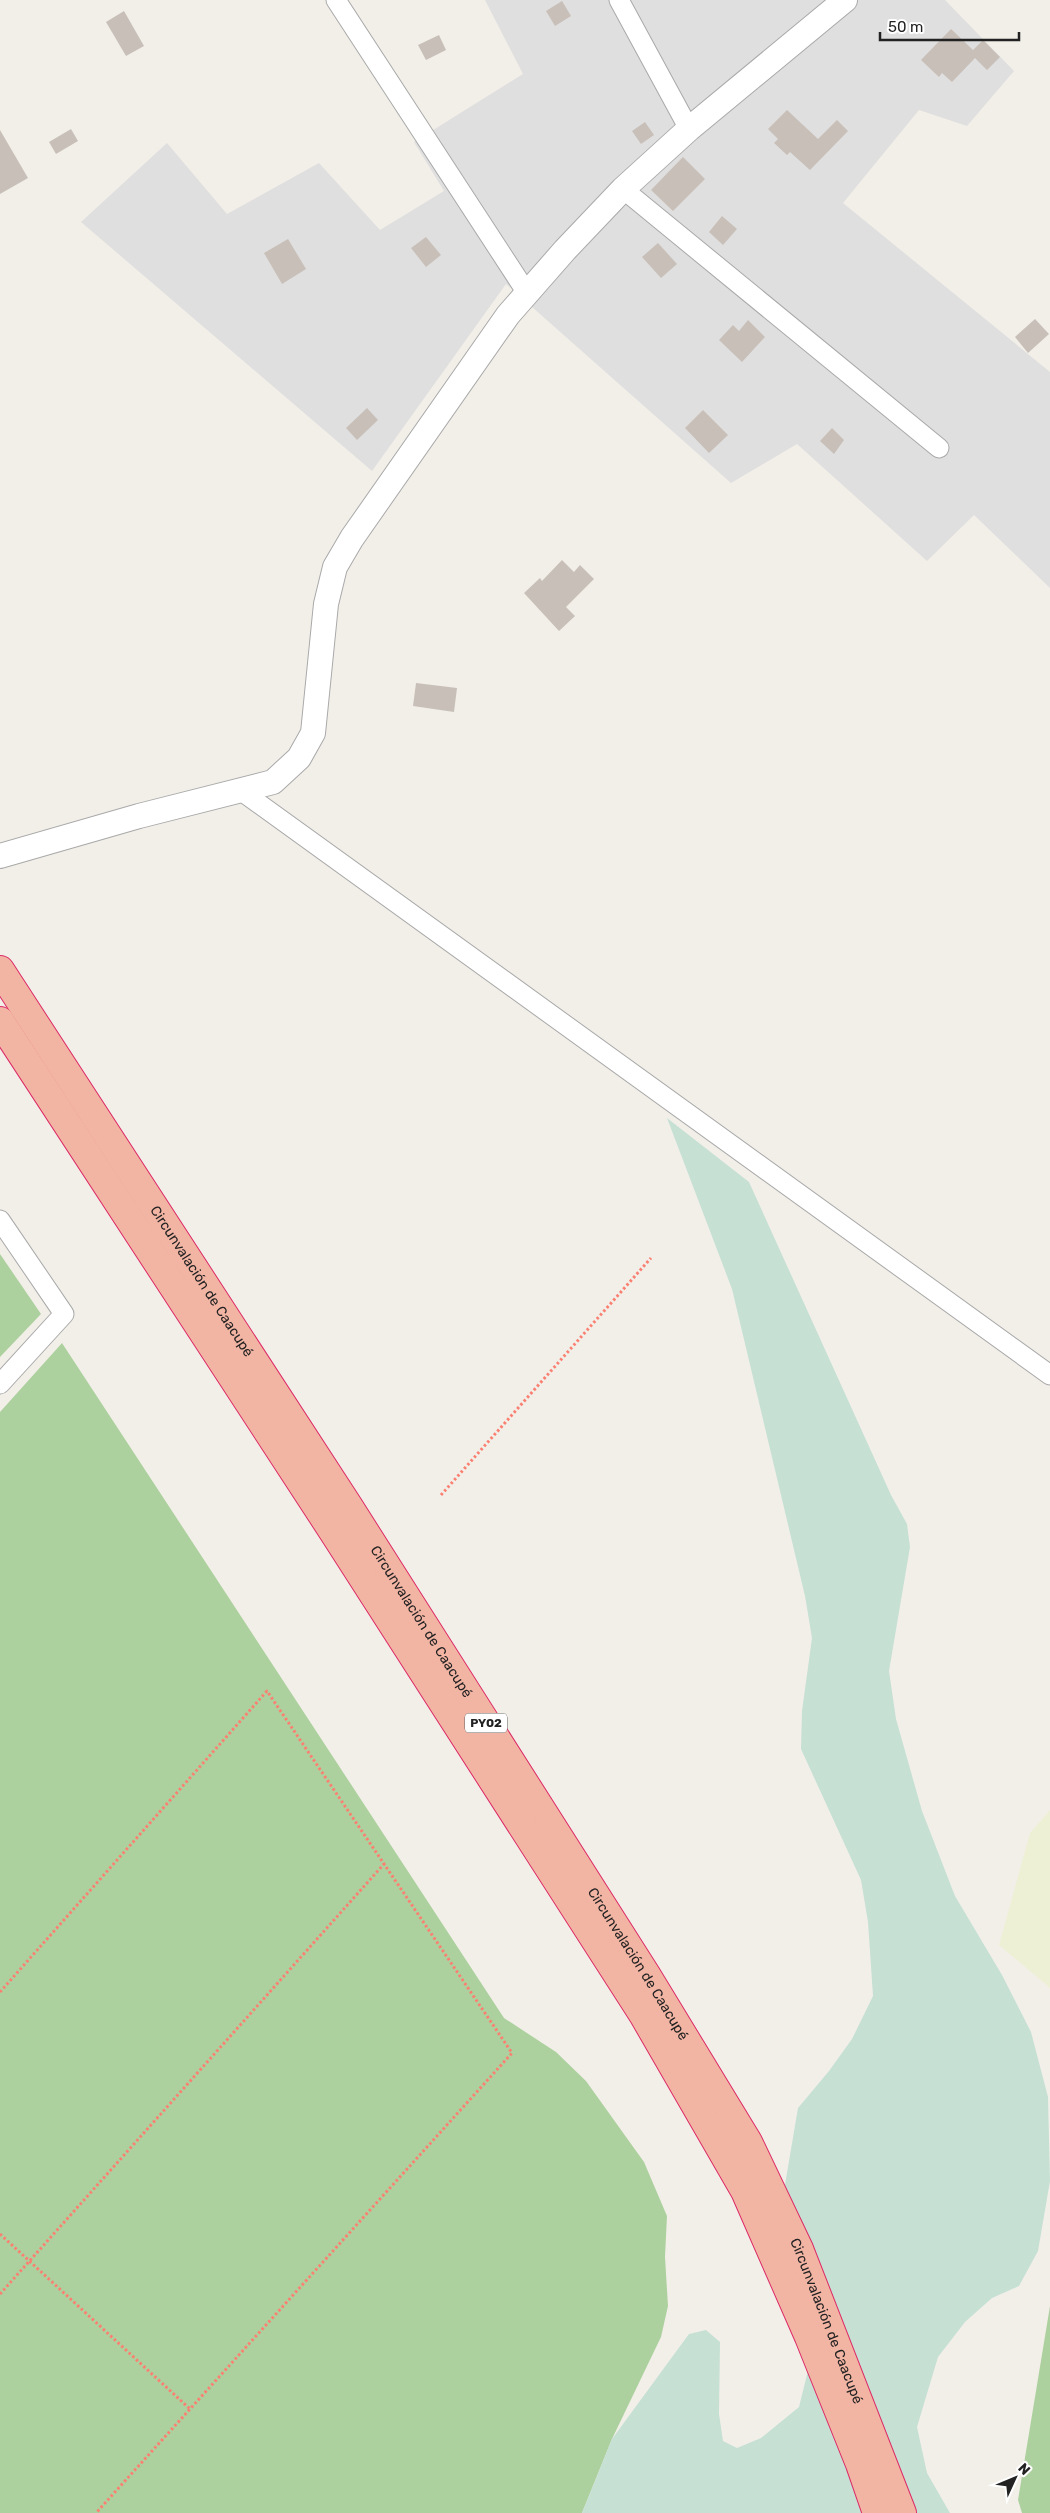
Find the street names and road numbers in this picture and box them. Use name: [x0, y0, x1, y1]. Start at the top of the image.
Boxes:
street label: Circunvalación de Caacupé: [147, 1202, 258, 1360]
street label: Circunvalación de Caacupé: [367, 1542, 476, 1701]
road number: PY02: [465, 1714, 507, 1732]
street label: Circunvalación de Caacupé: [584, 1884, 692, 2043]
street label: Circunvalación de Caacupé: [786, 2235, 867, 2406]

